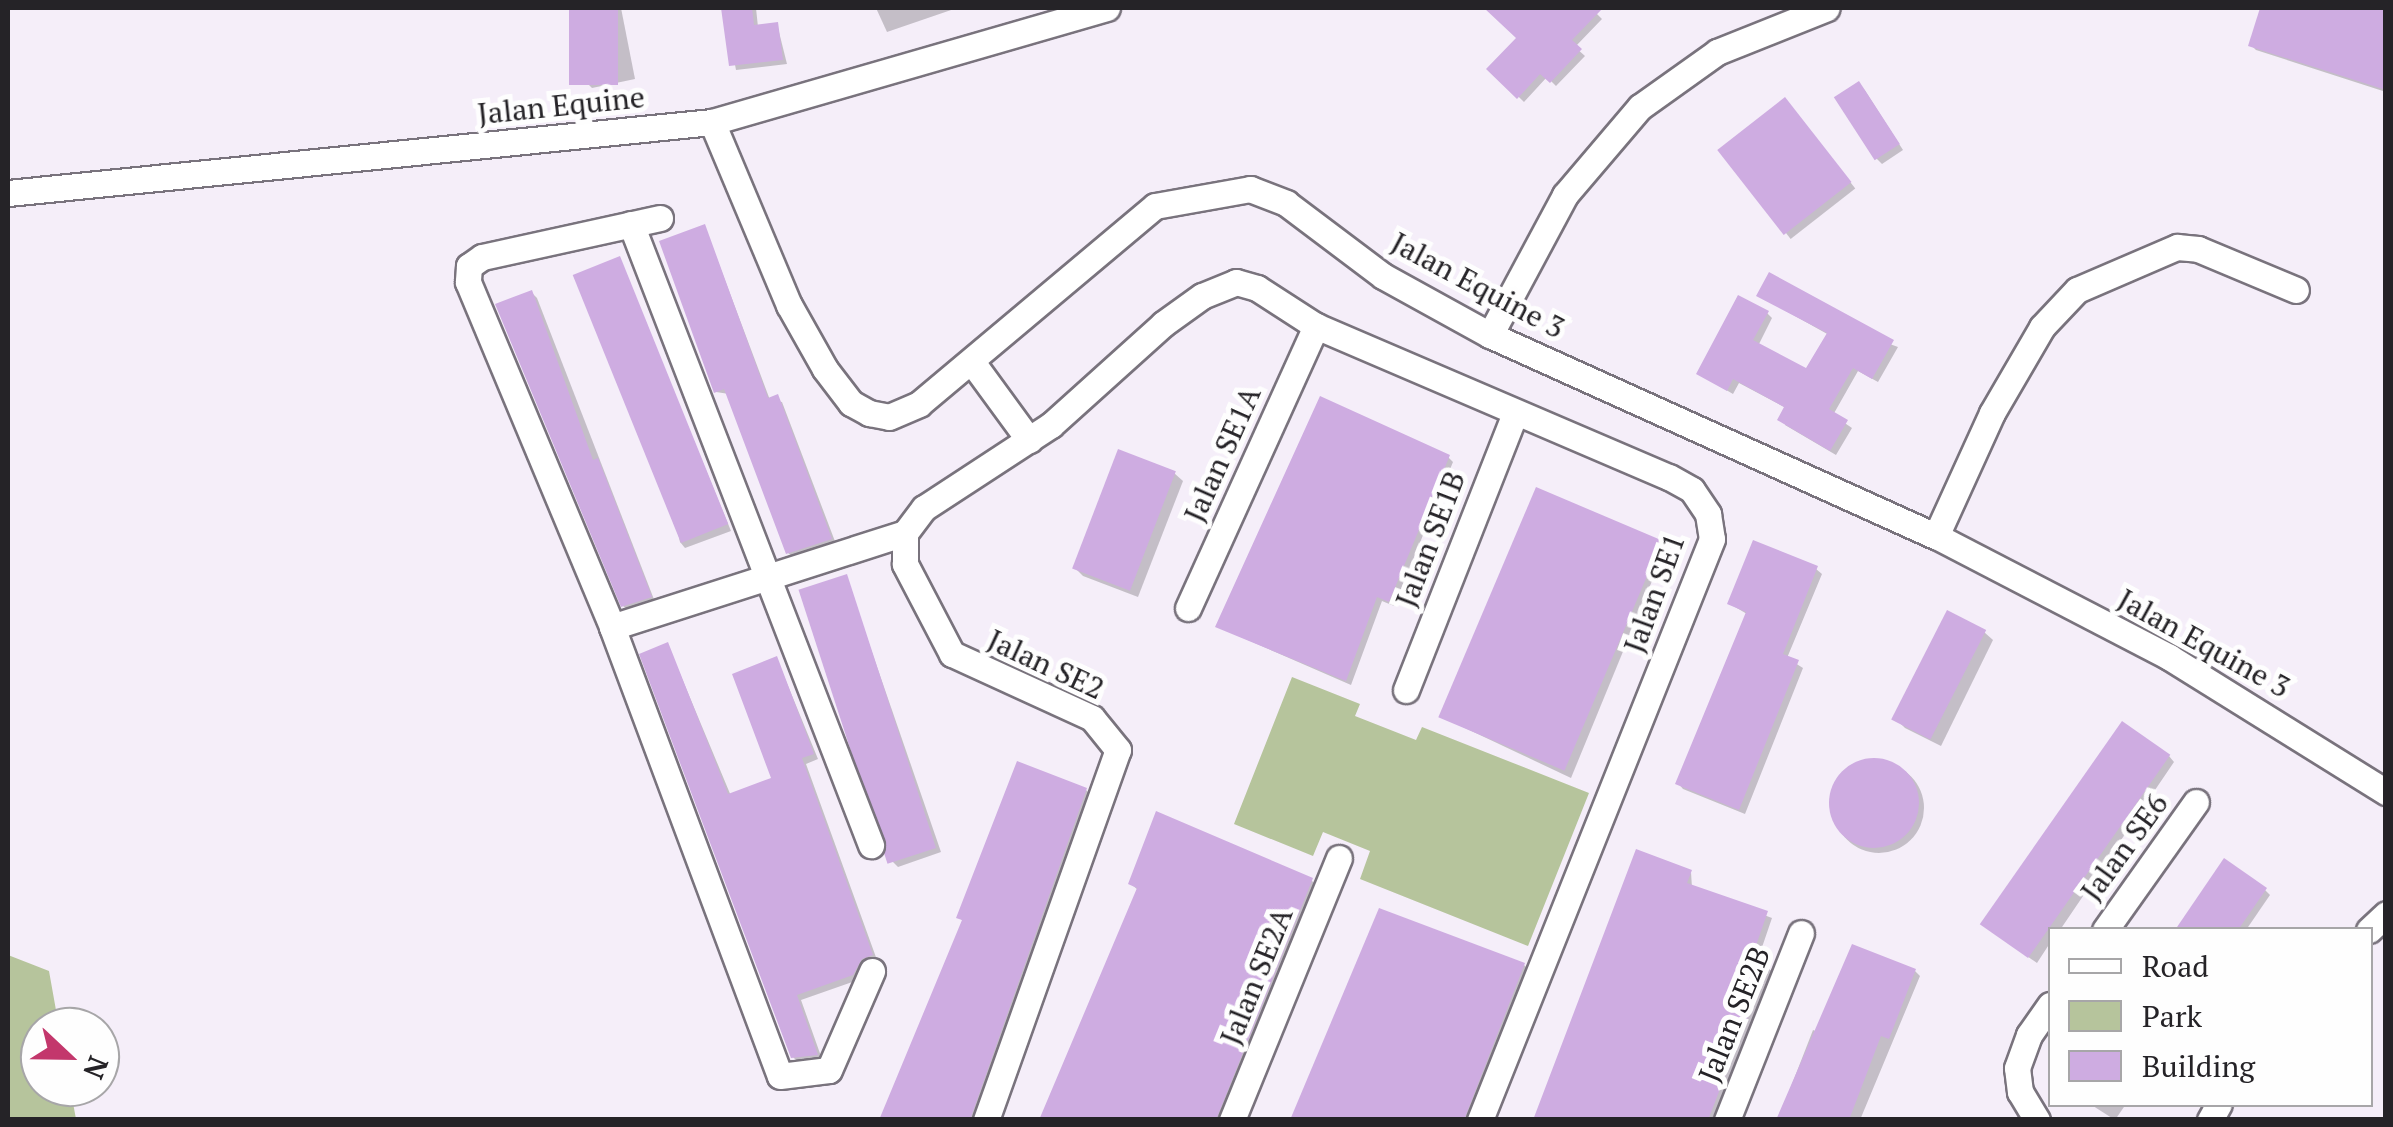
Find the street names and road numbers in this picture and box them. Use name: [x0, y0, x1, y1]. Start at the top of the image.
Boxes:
street label: Jalan Equine: [476, 78, 646, 132]
street label: Jalan Equine 3: [1385, 224, 1571, 346]
street label: Jalan SE1A: [1176, 381, 1268, 527]
street label: Jalan SE1B: [1388, 466, 1472, 612]
street label: Jalan SE1: [1616, 528, 1692, 658]
street label: Jalan Equine 3: [2112, 581, 2296, 705]
street label: Jalan SE2: [982, 621, 1110, 707]
street label: Jalan SE6: [2073, 786, 2175, 908]
street label: Jalan SE2A: [1212, 902, 1300, 1050]
street label: Jalan SE2B: [1691, 941, 1777, 1087]

